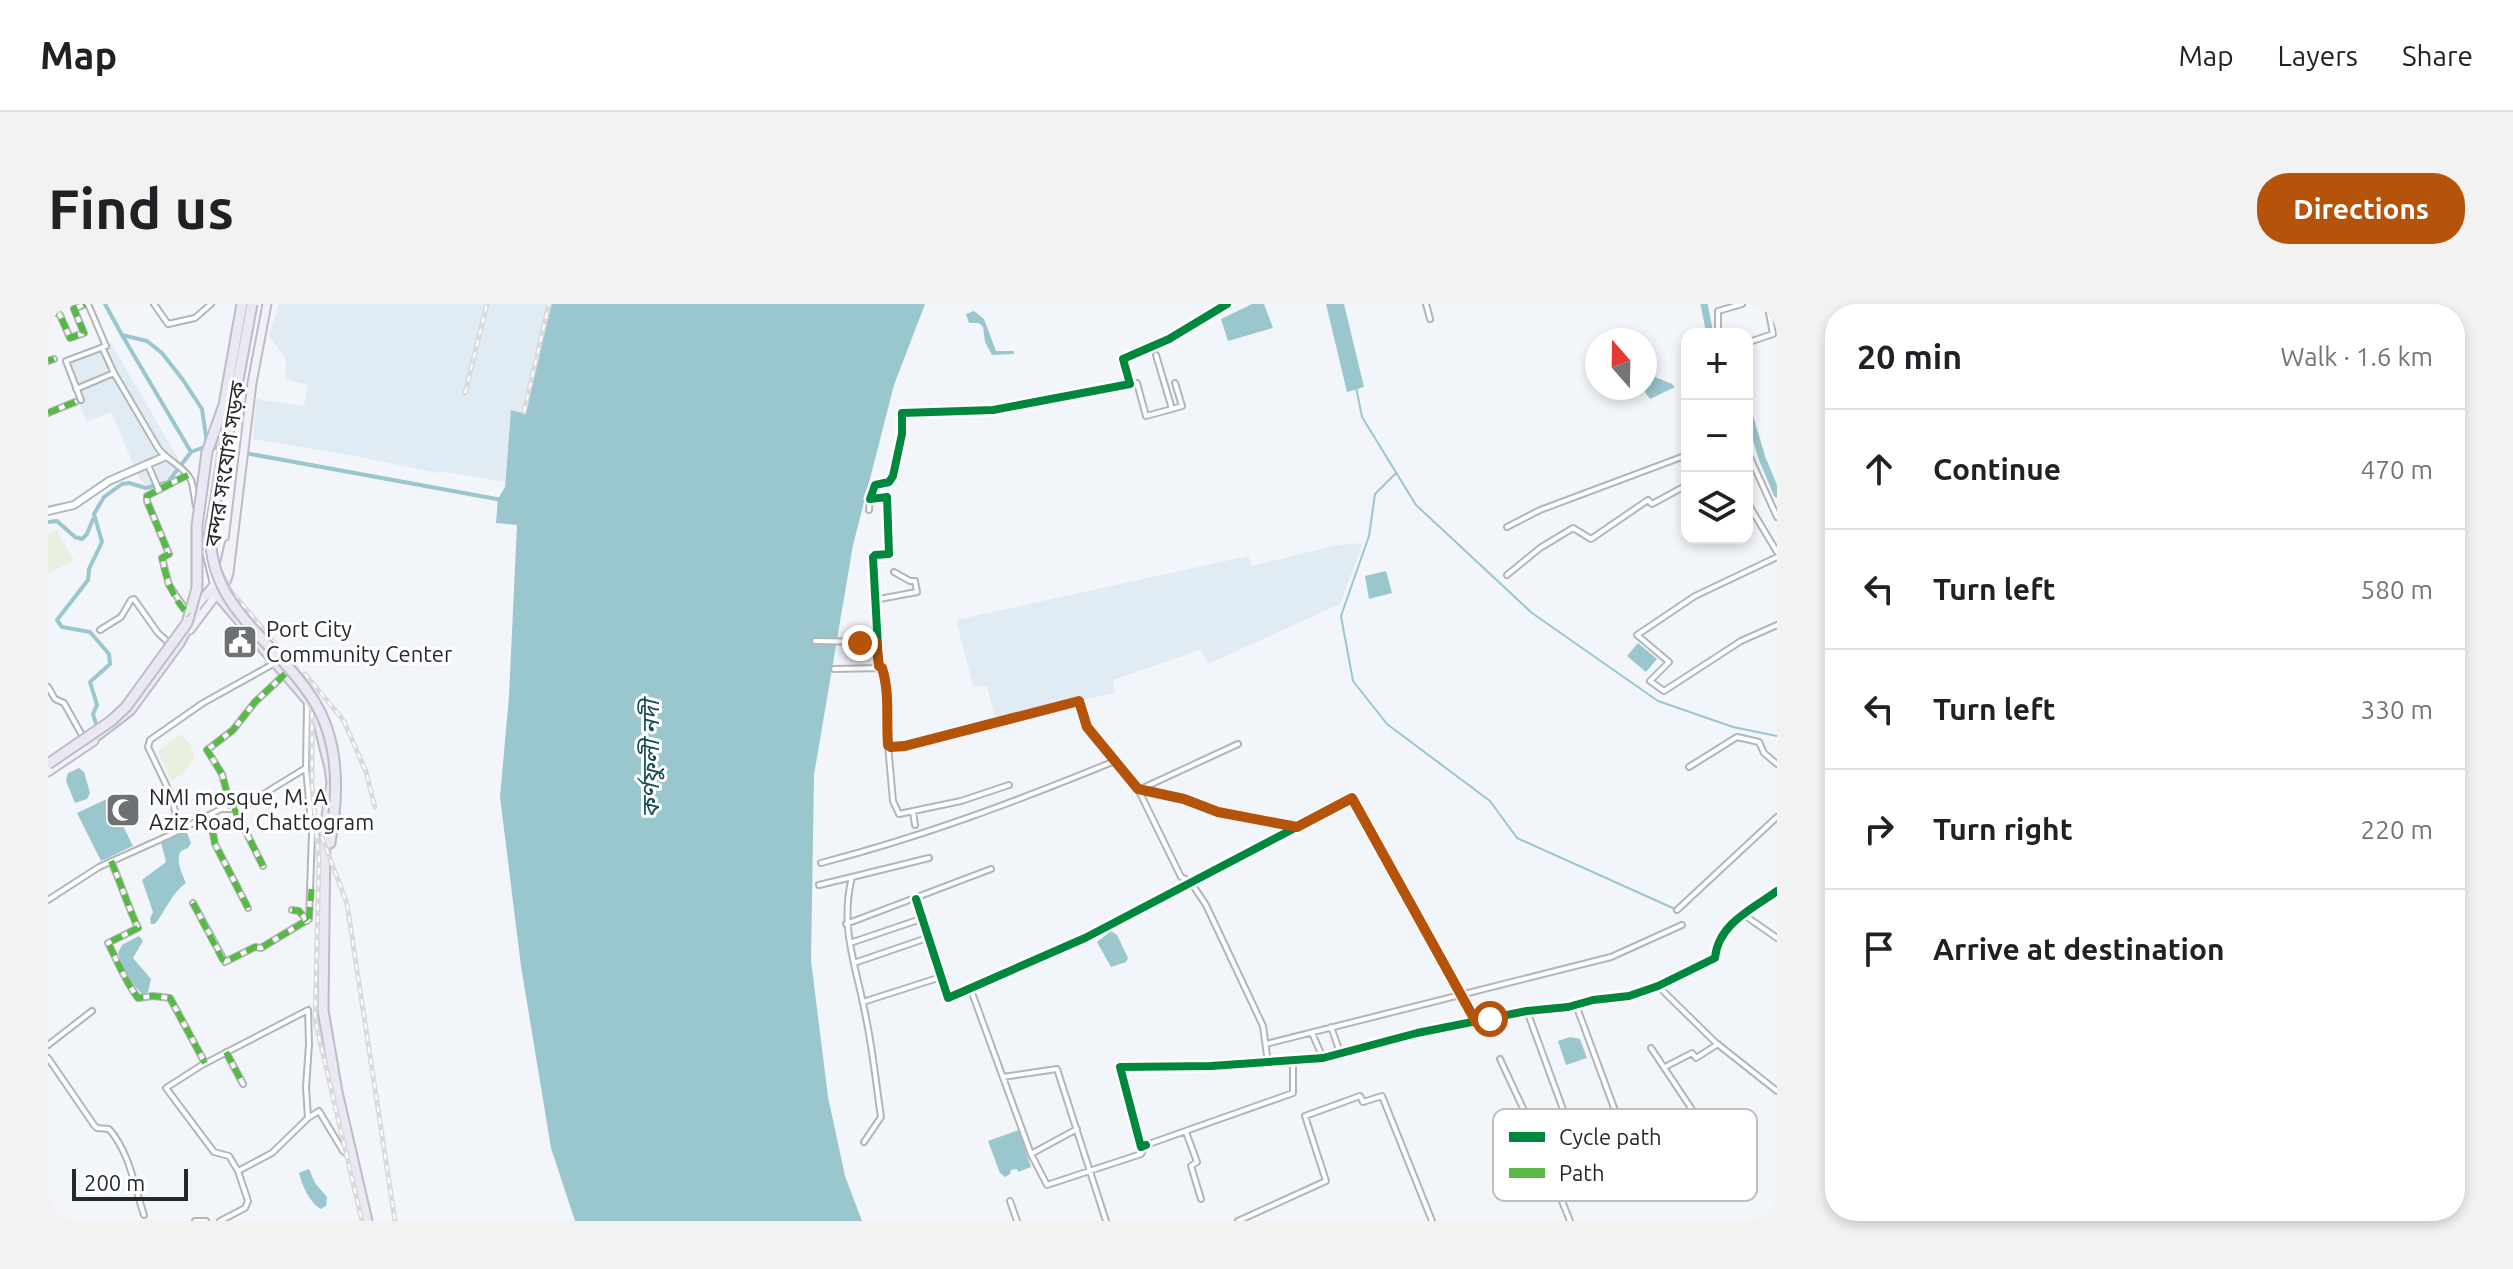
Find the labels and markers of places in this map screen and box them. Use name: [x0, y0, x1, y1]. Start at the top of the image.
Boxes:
place label: Port City Community Center: [266, 616, 453, 666]
public building icon: Port City Community Center: [221, 623, 259, 661]
place label: NMI mosque, M. A Aziz Road, Chattogram: [149, 784, 374, 834]
mosque icon: NMI mosque, M. A Aziz Road, Chattogram: [104, 791, 142, 829]

